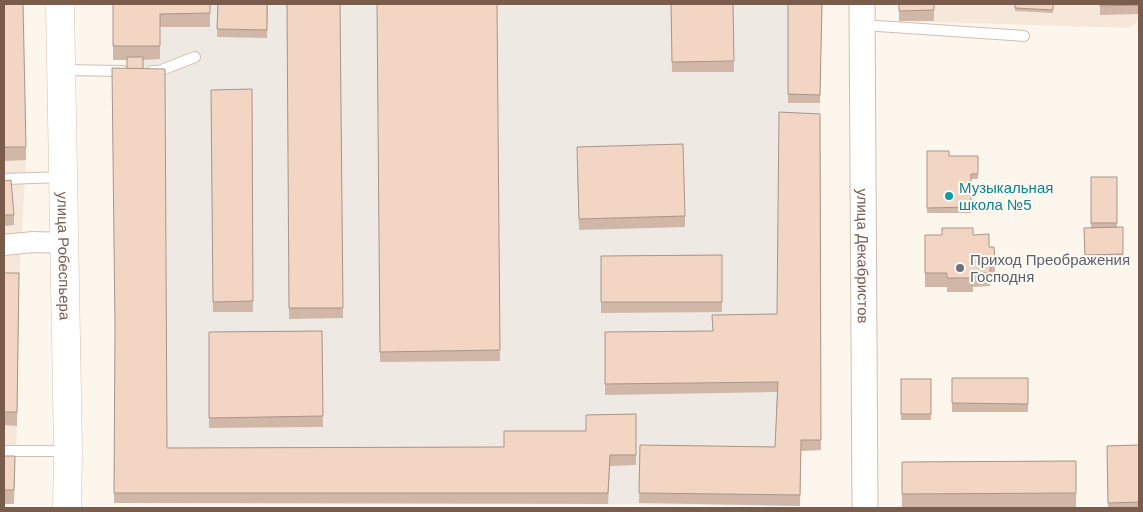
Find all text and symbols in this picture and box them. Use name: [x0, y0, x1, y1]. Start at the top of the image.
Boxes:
place label: Музыкальная школа №5: [959, 179, 1053, 213]
street label: улица Декабристов: [855, 188, 872, 324]
marker: Музыкальная школа №5: [943, 190, 955, 202]
street label: улица Робеспьера: [55, 192, 74, 321]
place label: Приход Преображения Господня: [970, 251, 1130, 285]
marker: Приход Преображения Господня: [954, 262, 966, 274]

